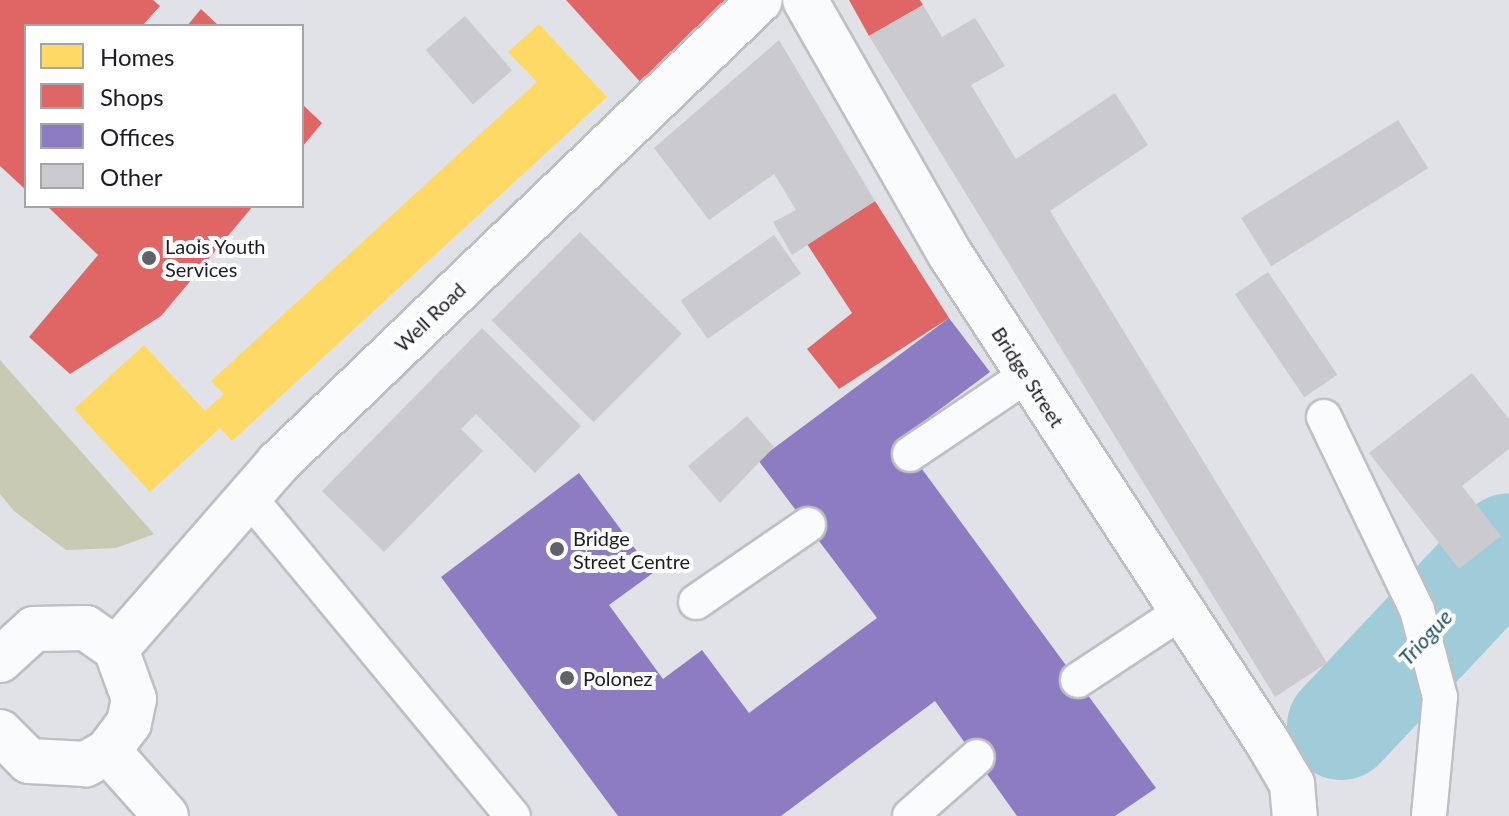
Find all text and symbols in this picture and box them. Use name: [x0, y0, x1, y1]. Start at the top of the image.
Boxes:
legend: [24, 24, 304, 208]
text: Homes: [100, 42, 174, 71]
text: Shops: [100, 82, 164, 111]
text: Offices: [100, 122, 175, 151]
text: Other: [100, 162, 163, 191]
place label: Laois Youth Services: [165, 234, 266, 281]
marker: Laois Youth Services: [140, 249, 158, 267]
street label: Well Road: [390, 277, 470, 357]
street label: Bridge Street: [987, 322, 1069, 432]
place label: Bridge Street Centre: [573, 526, 690, 573]
marker: Bridge Street Centre: [548, 540, 566, 558]
water label: Triogue: [1393, 604, 1457, 670]
place label: Polonez: [583, 666, 653, 690]
marker: Polonez: [558, 669, 576, 687]

